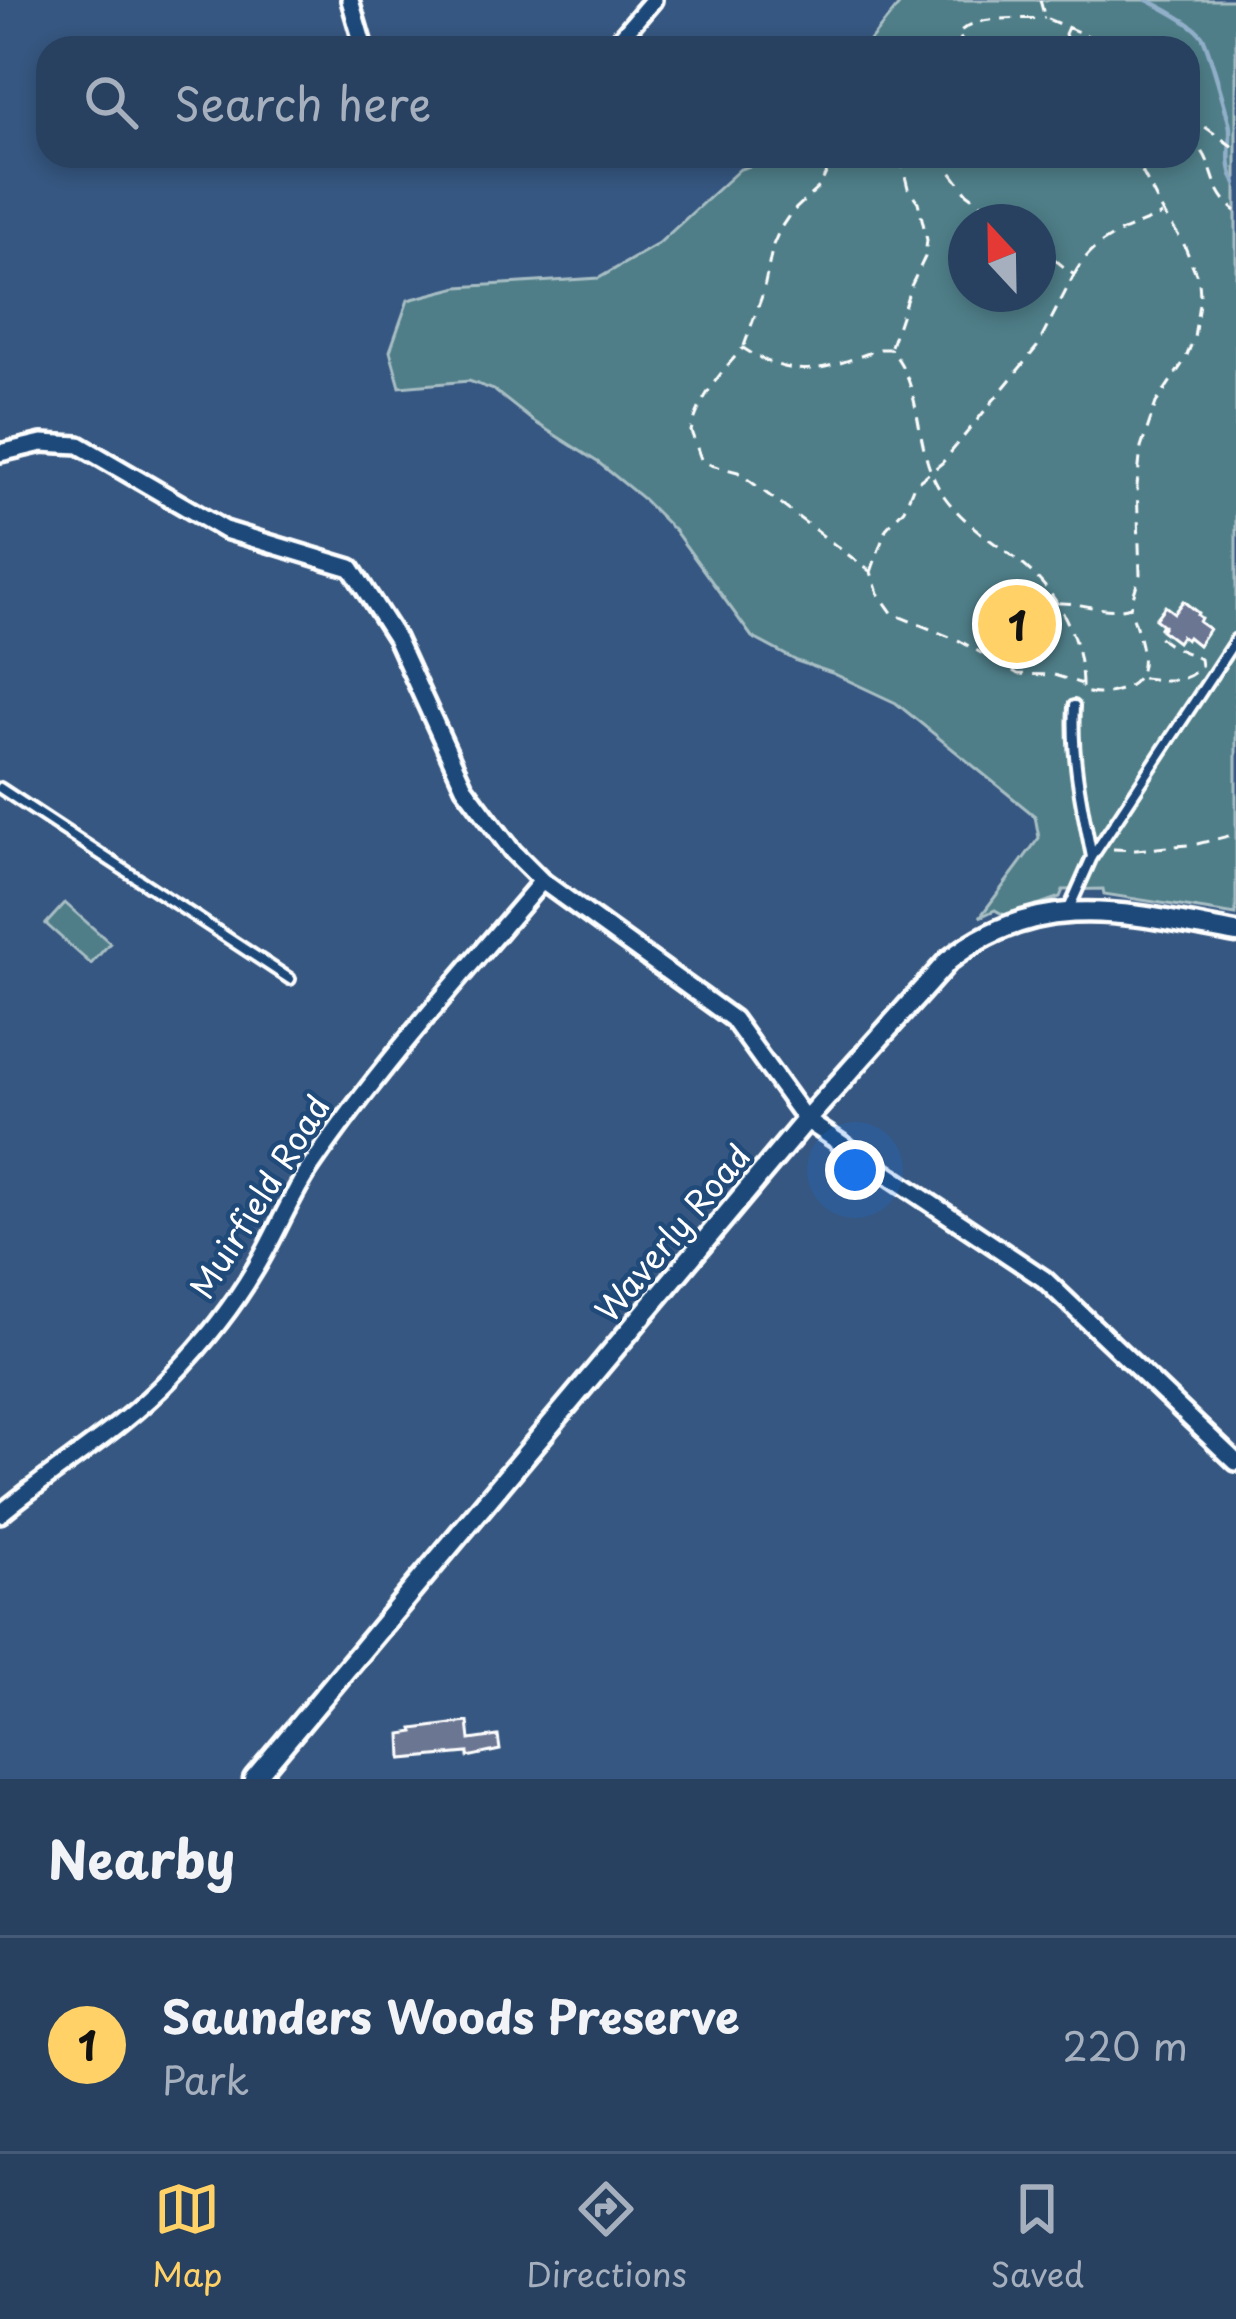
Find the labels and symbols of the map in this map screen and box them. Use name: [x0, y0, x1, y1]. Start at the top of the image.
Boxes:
north arrow: [948, 204, 1056, 312]
pin: 1: [978, 579, 1056, 669]
street label: Muirfield Road: [176, 1084, 341, 1307]
street label: Waverly Road: [582, 1132, 761, 1332]
your location: [825, 1140, 885, 1200]

